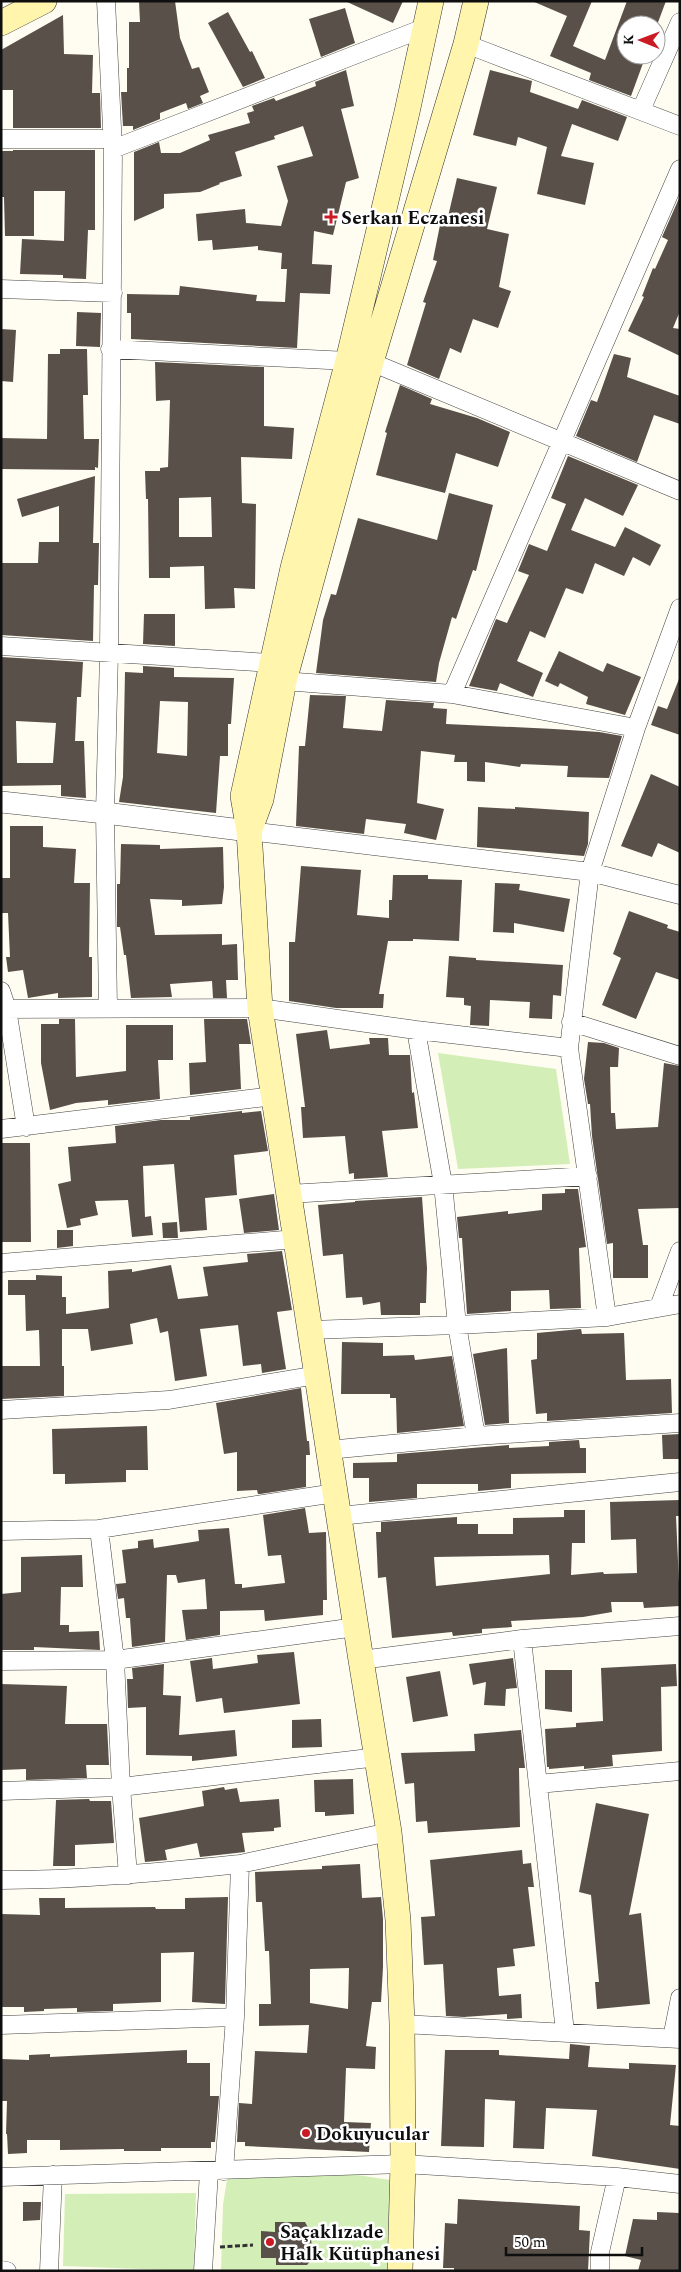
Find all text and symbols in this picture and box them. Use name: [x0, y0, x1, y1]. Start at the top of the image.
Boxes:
north arrow: [616, 15, 666, 65]
text: K: [618, 34, 639, 45]
place label: Serkan Eczanesi: [341, 204, 484, 233]
marker: Serkan Eczanesi: [325, 211, 337, 223]
place label: Dokuyucular: [316, 2120, 430, 2149]
marker: Dokuyucular: [300, 2127, 312, 2139]
place label: Saçaklızade Halk Kütüphanesi: [280, 2218, 440, 2269]
scale bar: [506, 2224, 642, 2256]
text: 50 m: [514, 2231, 546, 2254]
marker: Saçaklızade Halk Kütüphanesi: [264, 2236, 276, 2248]

